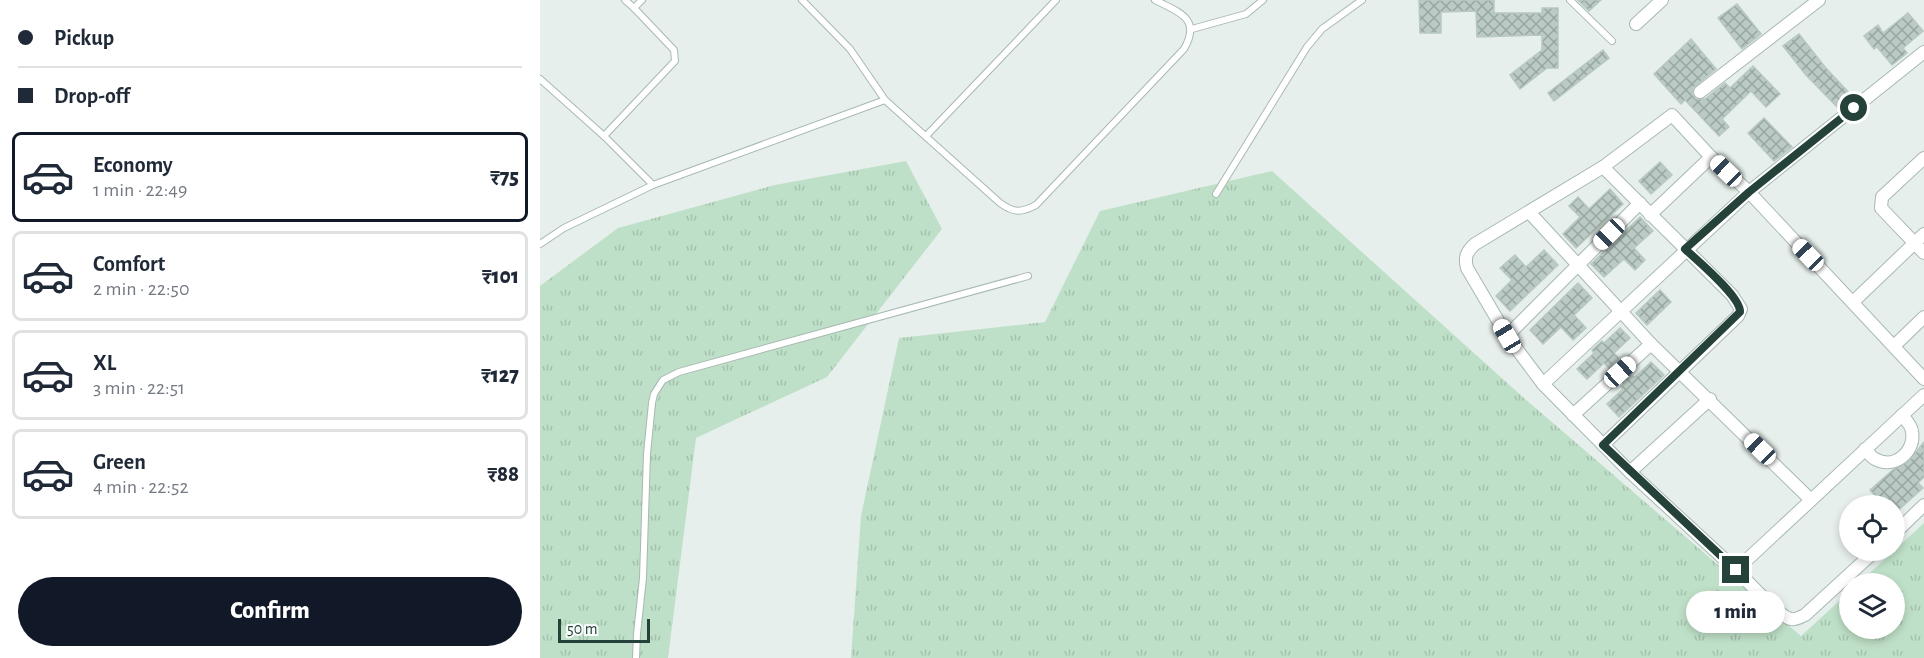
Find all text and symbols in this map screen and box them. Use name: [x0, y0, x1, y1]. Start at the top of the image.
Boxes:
text: Pickup: [54, 27, 114, 49]
text: Drop-off: [54, 85, 130, 107]
route start: [1840, 94, 1867, 121]
icon: car: [21, 150, 75, 204]
car: [1707, 152, 1745, 190]
text: Economy: [93, 154, 173, 176]
text: ₹75: [490, 166, 519, 188]
text: 1 min · 22:49: [93, 180, 187, 200]
car: [1590, 215, 1628, 253]
car: [1789, 236, 1827, 274]
icon: car: [21, 249, 75, 303]
text: Comfort: [93, 253, 165, 275]
text: ₹101: [482, 265, 519, 287]
text: 2 min · 22:50: [93, 279, 189, 299]
car: [1490, 316, 1524, 356]
icon: car: [21, 348, 75, 402]
text: XL: [93, 352, 116, 374]
car: [1601, 353, 1639, 391]
text: ₹127: [481, 364, 519, 386]
text: 3 min · 22:51: [93, 378, 185, 398]
car: [1741, 430, 1779, 468]
icon: car: [21, 447, 75, 501]
text: Green: [93, 451, 146, 473]
text: ₹88: [487, 463, 519, 485]
text: 4 min · 22:52: [93, 477, 189, 497]
map controls: [1839, 495, 1905, 639]
button: locate: [1839, 495, 1905, 561]
route end: [1722, 556, 1749, 583]
button: layers: [1839, 573, 1905, 639]
button: Confirm: [18, 577, 522, 646]
callout: 1 min: [1686, 591, 1786, 633]
text: 1 min: [1714, 602, 1757, 622]
scale bar: [558, 616, 650, 644]
text: 50 m: [567, 621, 598, 637]

